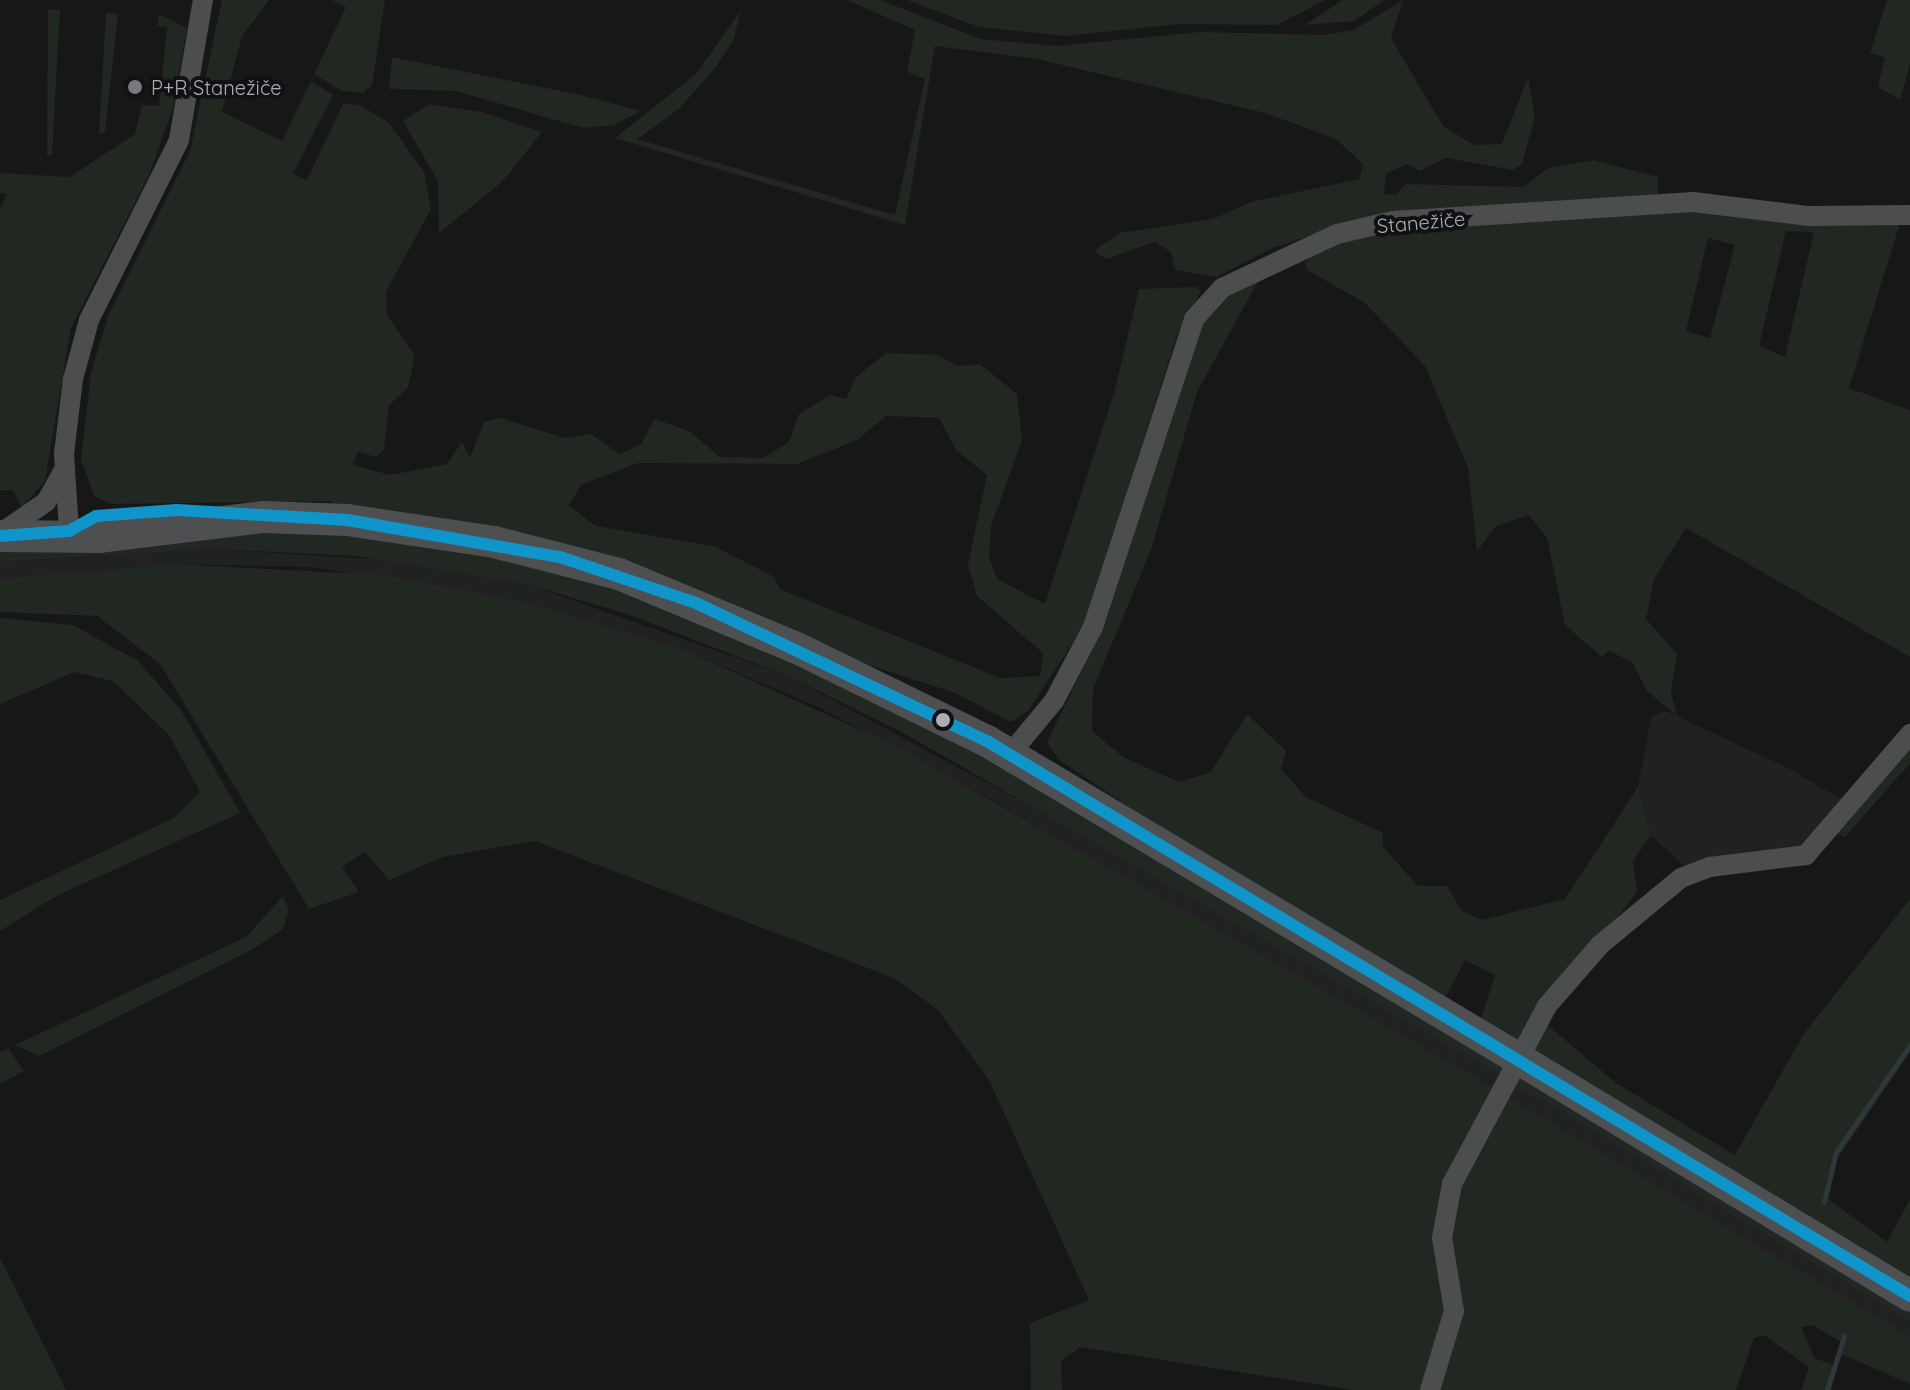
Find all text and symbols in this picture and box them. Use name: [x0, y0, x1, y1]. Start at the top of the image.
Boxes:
place label: P+R Stanežiče: [151, 75, 282, 99]
marker: P+R Stanežiče: [126, 78, 144, 96]
street label: Stanežiče: [1376, 206, 1466, 238]
unlabelled marker: [935, 712, 951, 728]

